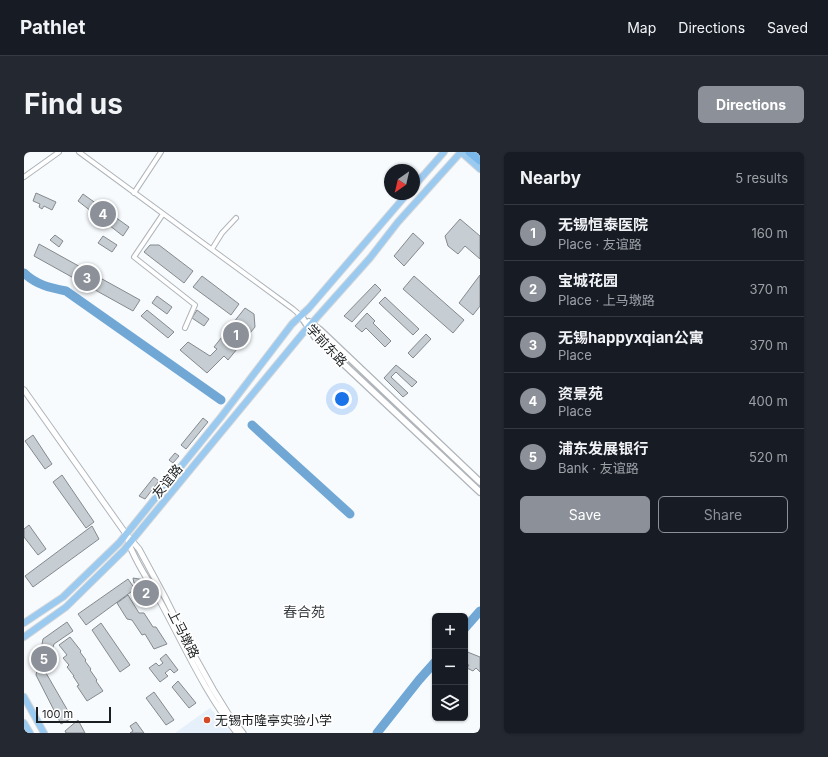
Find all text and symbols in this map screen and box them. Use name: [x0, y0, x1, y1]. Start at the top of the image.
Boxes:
text: Pathlet: [20, 16, 85, 39]
text: Map: [627, 19, 656, 36]
text: Directions: [678, 19, 745, 36]
text: Saved: [767, 19, 808, 36]
button: Directions: [698, 86, 804, 123]
text: Find us: [24, 87, 123, 121]
north arrow: [384, 164, 420, 200]
text: Nearby: [520, 168, 581, 188]
text: 5 results: [735, 170, 788, 186]
pin: 4: [90, 199, 116, 229]
text: 无锡恒泰医院: [558, 215, 648, 234]
text: 1: [530, 225, 536, 241]
text: 160 m: [751, 225, 788, 241]
text: Place · 友谊路: [558, 236, 642, 252]
pin: 3: [74, 263, 100, 293]
text: 宝城花园: [558, 271, 618, 290]
text: 2: [529, 281, 537, 297]
text: 370 m: [750, 281, 788, 297]
text: Place · 上马墩路: [558, 292, 655, 308]
pin: 1: [223, 320, 249, 350]
street label: 学前东路: [303, 321, 351, 369]
text: 无锡happyxqian公寓: [558, 328, 704, 347]
text: 3: [529, 337, 537, 353]
text: 370 m: [750, 337, 788, 353]
text: Place: [558, 347, 592, 363]
text: 资景苑: [558, 384, 603, 403]
your location: [332, 389, 352, 409]
text: 4: [529, 393, 537, 409]
text: 400 m: [748, 393, 788, 409]
text: Place: [558, 403, 592, 419]
text: 浦东发展银行: [558, 439, 648, 458]
text: 5: [529, 449, 537, 465]
text: 520 m: [749, 449, 788, 465]
text: Bank · 友谊路: [558, 460, 639, 476]
street label: 友谊路: [149, 461, 185, 501]
button: Save: [520, 496, 650, 533]
button: Share: [658, 496, 788, 533]
pin: 2: [133, 578, 159, 608]
district label: 春合苑: [283, 603, 325, 620]
street label: 上马墩路: [165, 607, 203, 661]
map controls: [432, 613, 468, 721]
button: +: [432, 613, 468, 649]
pin: 5: [31, 644, 57, 674]
button: −: [432, 649, 468, 685]
button: layers: [432, 685, 468, 721]
scale bar: [36, 705, 111, 724]
text: 100 m: [42, 707, 73, 721]
place label: 无锡市隆亭实验小学: [215, 712, 332, 728]
marker: 无锡市隆亭实验小学: [202, 715, 212, 725]

